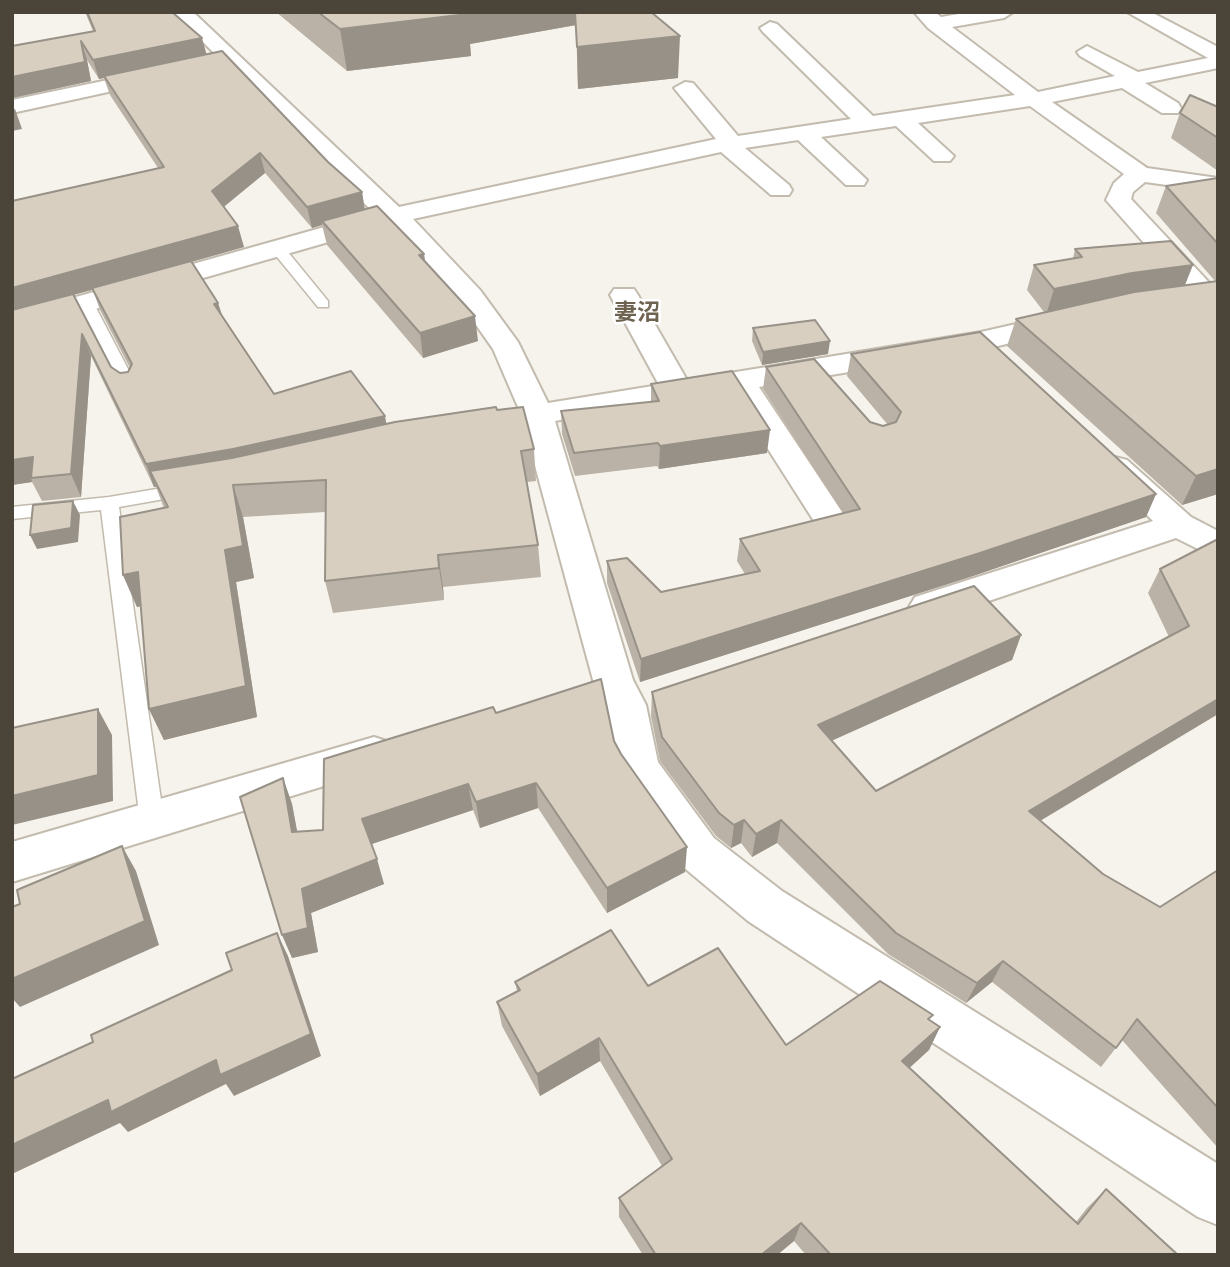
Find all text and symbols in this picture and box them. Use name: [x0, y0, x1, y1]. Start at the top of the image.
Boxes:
district label: 妻沼: [614, 299, 660, 327]

